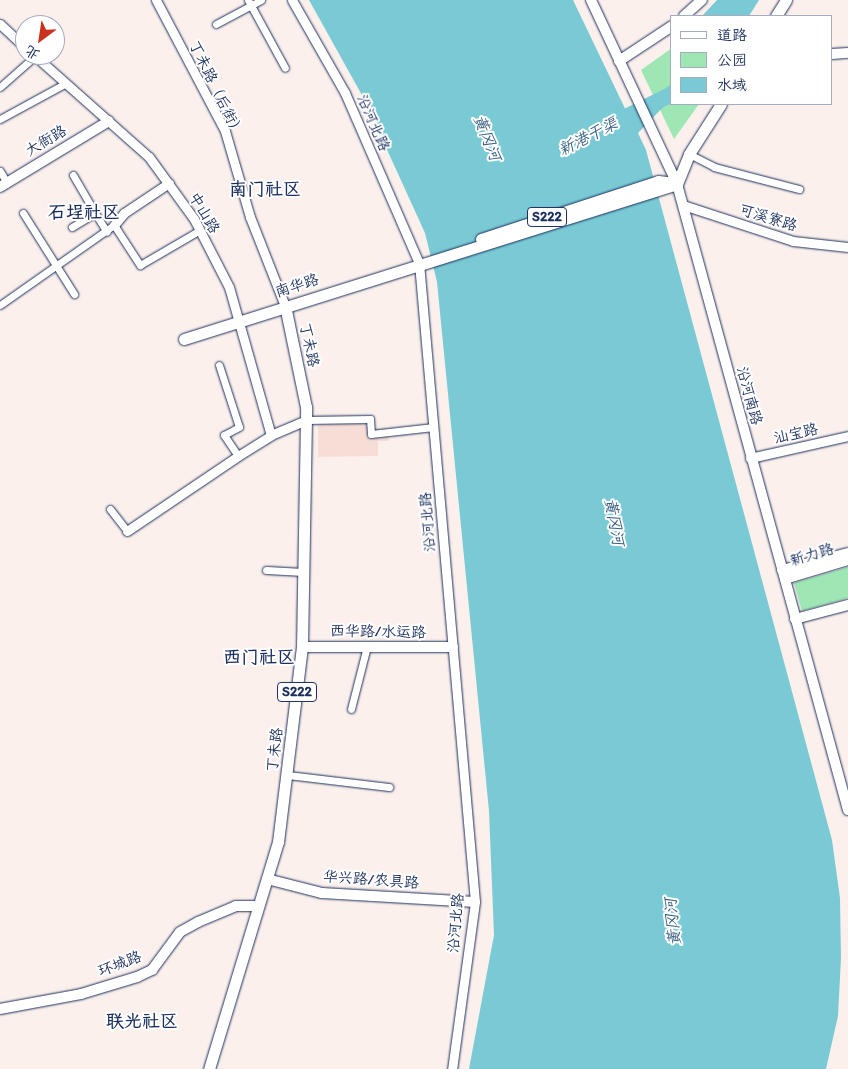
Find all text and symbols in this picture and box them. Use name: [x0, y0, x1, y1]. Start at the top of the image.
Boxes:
north arrow: [15, 15, 65, 65]
legend: [670, 15, 833, 105]
text: 道路: [717, 26, 747, 44]
street label: 丁未路（后街）: [185, 38, 247, 140]
text: 北: [22, 42, 43, 63]
text: 公园: [717, 51, 747, 69]
text: 水域: [717, 76, 747, 94]
street label: 沿河北路: [353, 92, 393, 154]
water label: 黄冈河: [469, 112, 505, 164]
water label: 新港干渠: [555, 114, 621, 160]
street label: 大衙路: [22, 122, 70, 160]
district label: 南门社区: [229, 178, 301, 200]
street label: 中山路: [185, 189, 223, 237]
district label: 石埕社区: [48, 201, 120, 223]
street label: 可溪寮路: [737, 201, 799, 235]
road number: S222: [527, 206, 567, 228]
street label: 南华路: [273, 270, 321, 302]
street label: 丁未路: [296, 321, 322, 369]
street label: 沿河南路: [733, 365, 765, 427]
street label: 汕宝路: [772, 420, 820, 448]
street label: 沿河北路: [416, 491, 440, 553]
water label: 黄冈河: [600, 497, 628, 547]
street label: 新力路: [788, 540, 836, 570]
street label: 西华路/水运路: [330, 622, 426, 642]
district label: 西门社区: [223, 646, 295, 668]
road number: S222: [277, 680, 317, 704]
street label: 丁未路: [263, 727, 287, 773]
street label: 华兴路/农具路: [322, 868, 420, 892]
street label: 沿河北路: [444, 892, 468, 954]
water label: 黄冈河: [661, 897, 685, 947]
street label: 环城路: [96, 948, 144, 980]
district label: 联光社区: [106, 1010, 178, 1032]

